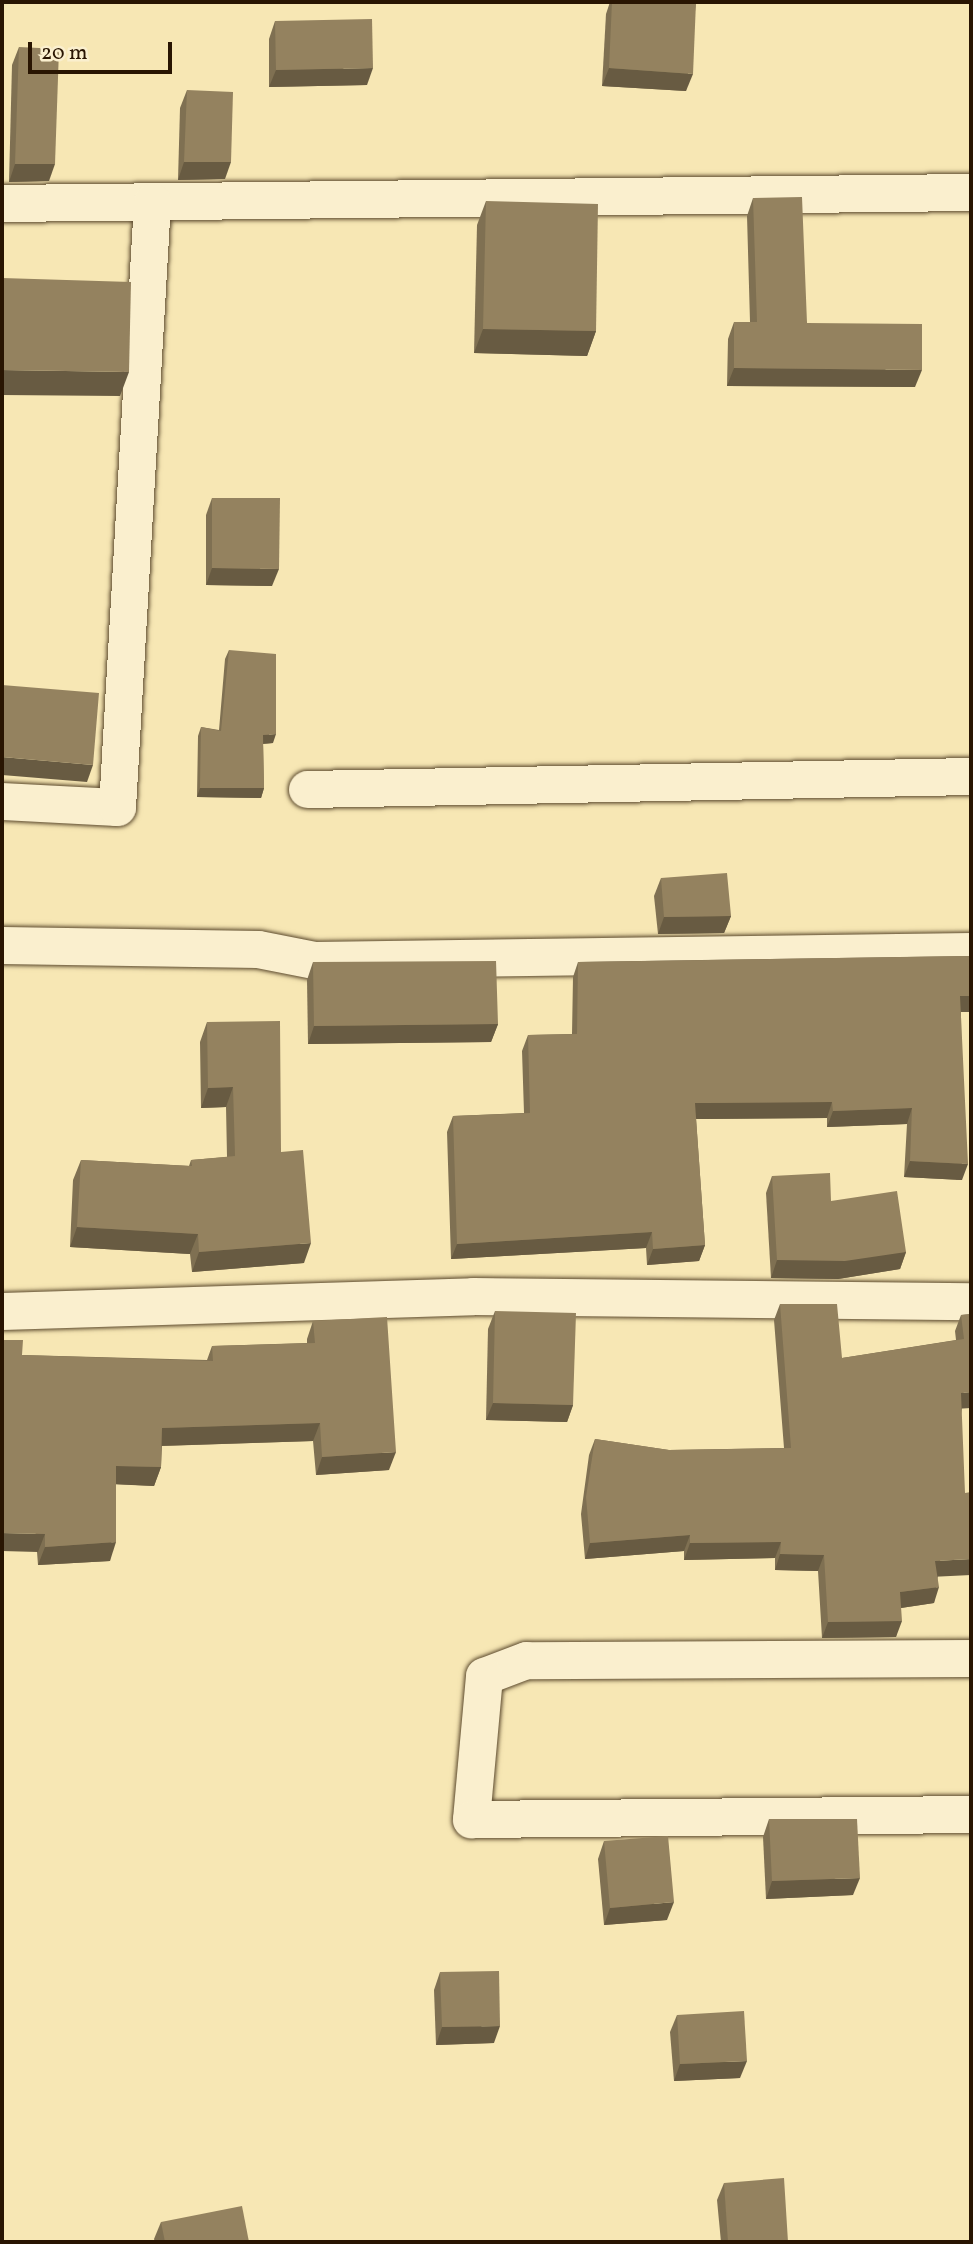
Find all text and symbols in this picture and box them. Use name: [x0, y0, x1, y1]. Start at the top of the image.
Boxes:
scale bar: [32, 28, 175, 72]
text: 20 m: [41, 39, 87, 68]

